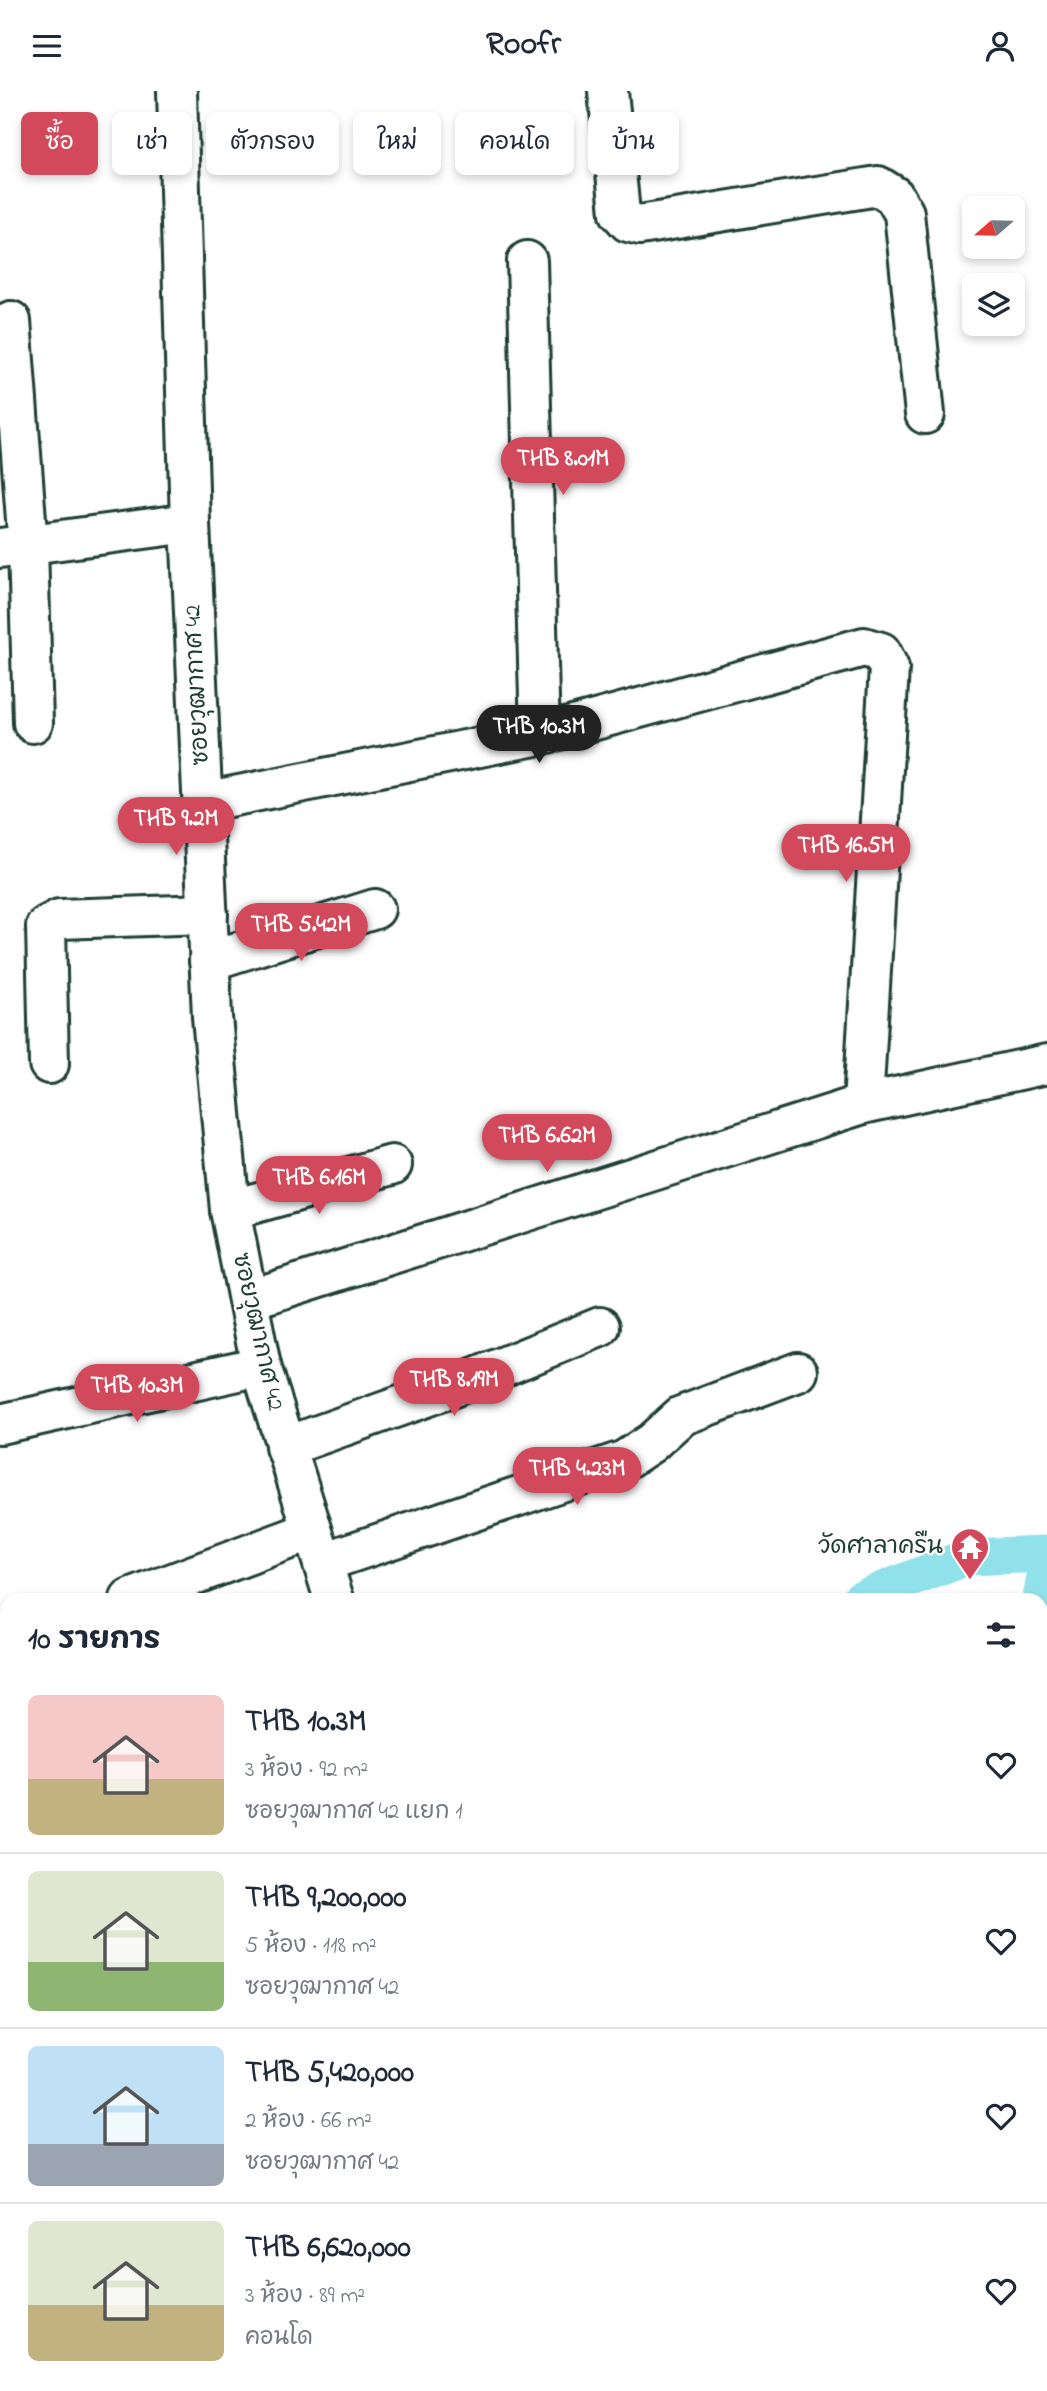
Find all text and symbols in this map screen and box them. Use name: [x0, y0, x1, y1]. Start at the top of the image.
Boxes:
text: Roofr: [486, 22, 561, 69]
icon: menu: [28, 27, 66, 65]
icon: person: [981, 27, 1019, 65]
chip: ซื้อ: [21, 112, 98, 175]
chip: เช่า: [112, 112, 192, 175]
chip: ตัวกรอง: [206, 112, 339, 175]
chip: ใหม่: [353, 112, 441, 175]
chip: คอนโด: [455, 112, 574, 175]
chip: บ้าน: [588, 112, 679, 175]
north arrow: [962, 196, 1026, 259]
map controls: [962, 196, 1025, 336]
button: layers: [962, 273, 1025, 336]
pin: THB 8.01M: [483, 437, 643, 497]
text: THB 8.01M: [517, 443, 609, 476]
street label: ซอยวุฒากาศ 42: [176, 604, 220, 766]
pin: THB 10.3M: [459, 705, 619, 765]
text: THB 10.3M: [492, 711, 586, 744]
pin: THB 9.2M: [104, 797, 248, 857]
text: THB 9.2M: [134, 803, 218, 836]
pin: THB 16.5M: [766, 825, 926, 884]
text: THB 16.5M: [797, 830, 895, 863]
pin: THB 5.42M: [221, 903, 381, 963]
text: THB 5.42M: [251, 909, 351, 942]
pin: THB 6.62M: [467, 1115, 627, 1174]
text: THB 6.62M: [498, 1120, 596, 1153]
pin: THB 6.16M: [239, 1157, 399, 1216]
text: THB 6.16M: [272, 1162, 366, 1195]
street label: ซอยวุฒากาศ 42: [222, 1250, 292, 1414]
pin: THB 8.19M: [374, 1359, 534, 1418]
text: THB 8.19M: [409, 1364, 499, 1397]
pin: THB 10.3M: [57, 1365, 217, 1424]
text: THB 10.3M: [90, 1370, 184, 1403]
pin: THB 4.23M: [497, 1447, 657, 1507]
text: THB 4.23M: [529, 1453, 625, 1486]
temple icon: วัดศาลาครืน: [949, 1526, 991, 1581]
place label: วัดศาลาครืน: [818, 1530, 943, 1565]
icon: filters: [982, 1616, 1020, 1654]
text: 10 รายการ: [28, 1619, 160, 1663]
text: THB 10.3M: [245, 1701, 367, 1745]
icon: home: [84, 1723, 168, 1807]
icon: heart: [982, 1746, 1020, 1784]
text: 3 ห้อง · 92 m²: [245, 1754, 368, 1787]
text: ซอยวุฒากาศ 42 แยก 1: [245, 1796, 463, 1829]
text: THB 9,200,000: [245, 1877, 406, 1921]
icon: home: [84, 1899, 168, 1983]
icon: heart: [982, 1922, 1020, 1960]
text: 5 ห้อง · 118 m²: [245, 1930, 377, 1963]
text: ซอยวุฒากาศ 42: [245, 1972, 399, 2005]
text: THB 5,420,000: [245, 2052, 414, 2096]
icon: home: [84, 2074, 168, 2158]
icon: heart: [982, 2097, 1020, 2135]
text: 2 ห้อง · 66 m²: [245, 2105, 372, 2138]
text: ซอยวุฒากาศ 42: [245, 2147, 399, 2180]
text: THB 6,620,000: [245, 2227, 411, 2271]
icon: home: [84, 2249, 168, 2333]
icon: heart: [982, 2272, 1020, 2310]
text: 3 ห้อง · 89 m²: [245, 2280, 365, 2313]
text: คอนโด: [245, 2322, 313, 2355]

